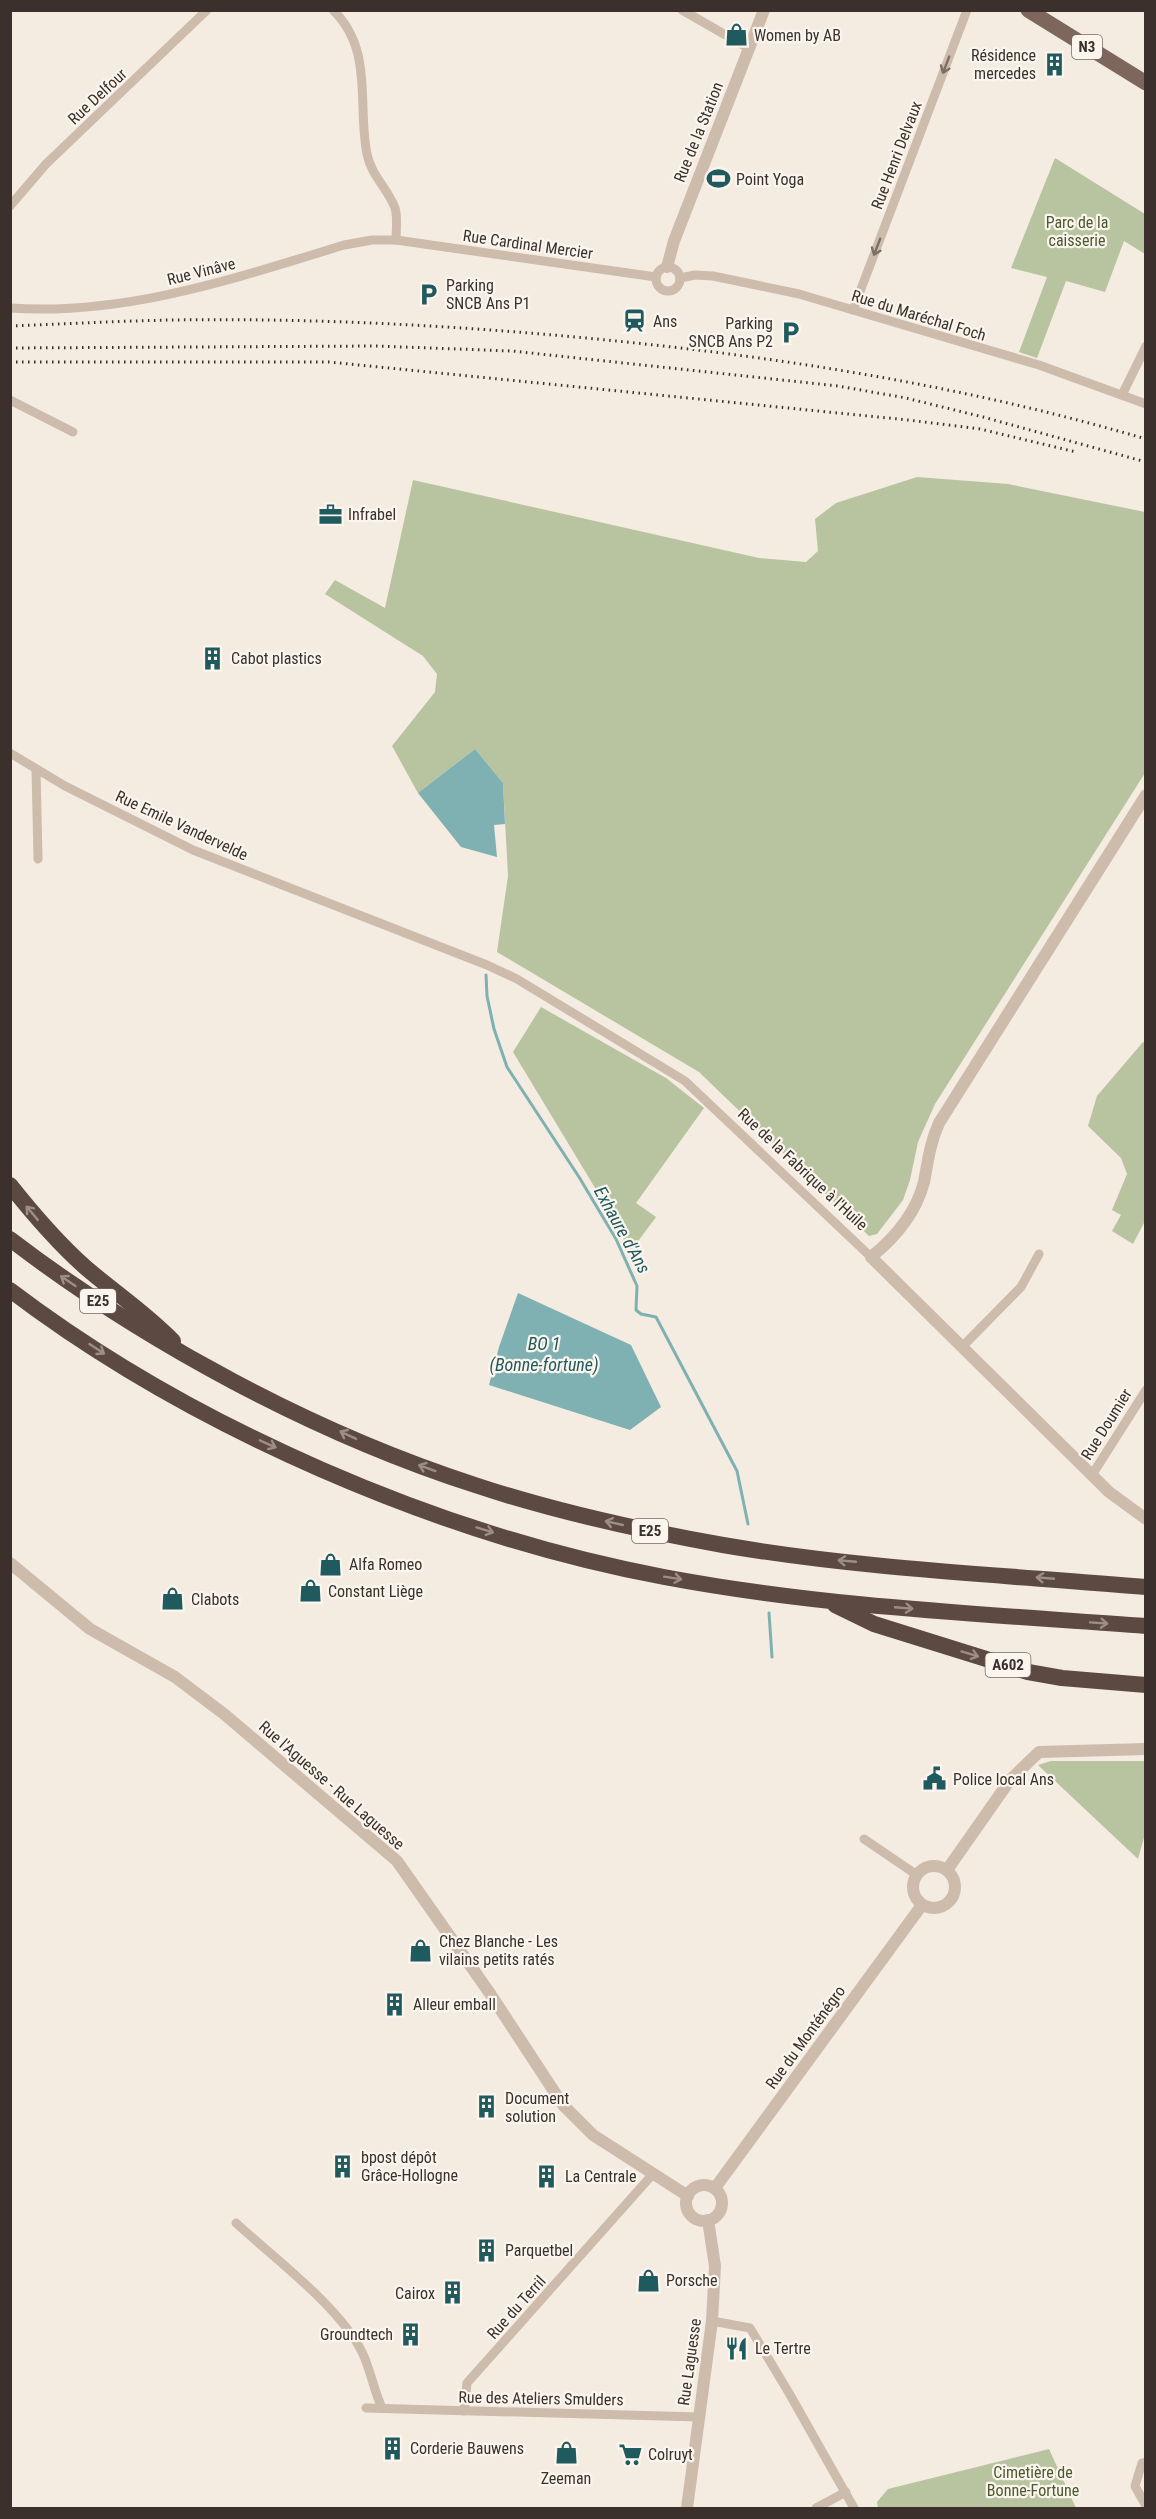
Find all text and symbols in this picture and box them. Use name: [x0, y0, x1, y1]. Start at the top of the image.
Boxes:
shop icon: Women by AB: [723, 22, 749, 48]
place label: Women by AB: [754, 26, 841, 45]
road number: N3: [1072, 35, 1102, 59]
place label: Résidence mercedes: [971, 46, 1036, 83]
building icon: Résidence mercedes: [1041, 51, 1067, 77]
one-way arrow: [940, 55, 951, 74]
street label: Rue Delfour: [64, 64, 131, 128]
street label: Rue de la Station: [670, 79, 727, 185]
street label: Rue Henri Delvaux: [867, 98, 926, 212]
sports icon: Point Yoga: [705, 166, 731, 192]
place label: Point Yoga: [736, 170, 804, 189]
park label: Parc de la caisserie: [1046, 213, 1108, 250]
street label: Rue Cardinal Mercier: [462, 226, 594, 263]
one-way arrow: [871, 238, 882, 256]
street label: Rue Vinâve: [165, 254, 237, 289]
place label: Parking SNCB Ans P1: [446, 276, 530, 313]
parking icon: Parking SNCB Ans P1: [415, 281, 441, 307]
street label: Rue du Maréchal Foch: [849, 286, 988, 345]
station icon: Ans: [622, 308, 648, 334]
place label: Ans: [653, 312, 677, 331]
place label: Parking SNCB Ans P2: [689, 314, 773, 351]
parking icon: Parking SNCB Ans P2: [778, 319, 804, 345]
office icon: Infrabel: [317, 501, 343, 527]
place label: Infrabel: [348, 505, 396, 524]
building icon: Cabot plastics: [200, 645, 226, 671]
place label: Cabot plastics: [231, 649, 322, 668]
street label: Rue Emile Vandervelde: [113, 786, 251, 864]
street label: Rue de la Fabrique à l'Huile: [734, 1104, 871, 1234]
water label: Exhaure d'Ans: [590, 1183, 655, 1277]
one-way arrow: [26, 1205, 39, 1221]
one-way arrow: [60, 1275, 77, 1287]
road number: E25: [80, 1289, 116, 1313]
water label: BO 1 (Bonne-fortune): [489, 1333, 599, 1376]
one-way arrow: [89, 1343, 106, 1356]
street label: Rue Doumier: [1077, 1385, 1136, 1463]
one-way arrow: [339, 1429, 357, 1441]
one-way arrow: [258, 1438, 276, 1450]
one-way arrow: [418, 1461, 437, 1472]
one-way arrow: [605, 1516, 624, 1528]
road number: E25: [632, 1519, 668, 1543]
one-way arrow: [475, 1525, 494, 1536]
shop icon: Alfa Romeo: [318, 1551, 344, 1577]
place label: Alfa Romeo: [349, 1555, 422, 1574]
one-way arrow: [838, 1555, 858, 1566]
one-way arrow: [1036, 1572, 1056, 1583]
one-way arrow: [663, 1573, 683, 1584]
shop icon: Constant Liège: [297, 1578, 323, 1604]
place label: Constant Liège: [328, 1582, 423, 1601]
shop icon: Clabots: [160, 1586, 186, 1612]
place label: Clabots: [191, 1590, 239, 1609]
one-way arrow: [894, 1603, 914, 1614]
one-way arrow: [1088, 1617, 1108, 1628]
one-way arrow: [960, 1649, 979, 1660]
road number: A602: [986, 1653, 1030, 1677]
street label: Rue l'Aguesse - Rue Laguesse: [255, 1717, 408, 1854]
public building icon: Police local Ans: [922, 1766, 948, 1792]
place label: Police local Ans: [953, 1770, 1054, 1789]
place label: Chez Blanche - Les vilains petits ratés: [439, 1932, 558, 1969]
shop icon: Chez Blanche - Les vilains petits ratés: [408, 1937, 434, 1963]
street label: Rue du Monténégro: [762, 1982, 849, 2093]
building icon: Alleur emball: [382, 1991, 408, 2017]
place label: Alleur emball: [413, 1995, 496, 2014]
place label: Document solution: [505, 2089, 570, 2126]
building icon: Document solution: [474, 2094, 500, 2120]
place label: bpost dépôt Grâce-Hollogne: [361, 2148, 458, 2185]
building icon: bpost dépôt Grâce-Hollogne: [330, 2153, 356, 2179]
building icon: La Centrale: [534, 2163, 560, 2189]
place label: La Centrale: [565, 2167, 636, 2186]
building icon: Parquetbel: [474, 2237, 500, 2263]
place label: Parquetbel: [505, 2241, 573, 2260]
shop icon: Porsche: [635, 2267, 661, 2293]
place label: Porsche: [666, 2271, 718, 2290]
street label: Rue du Terril: [483, 2272, 550, 2343]
building icon: Cairox: [440, 2280, 466, 2306]
place label: Cairox: [395, 2284, 435, 2303]
street label: Rue Laguesse: [674, 2317, 705, 2407]
building icon: Groundtech: [398, 2321, 424, 2347]
place label: Groundtech: [320, 2325, 393, 2344]
restaurant icon: Le Tertre: [724, 2335, 750, 2361]
place label: Le Tertre: [755, 2339, 811, 2358]
street label: Rue des Ateliers Smulders: [458, 2388, 624, 2409]
building icon: Corderie Bauwens: [379, 2435, 405, 2461]
place label: Corderie Bauwens: [410, 2439, 524, 2458]
shop icon: Zeeman: [553, 2440, 579, 2466]
supermarket icon: Colruyt: [617, 2441, 643, 2467]
place label: Colruyt: [648, 2445, 693, 2464]
park label: Cimetière de Bonne-Fortune: [987, 2463, 1079, 2500]
place label: Zeeman: [541, 2469, 591, 2488]

